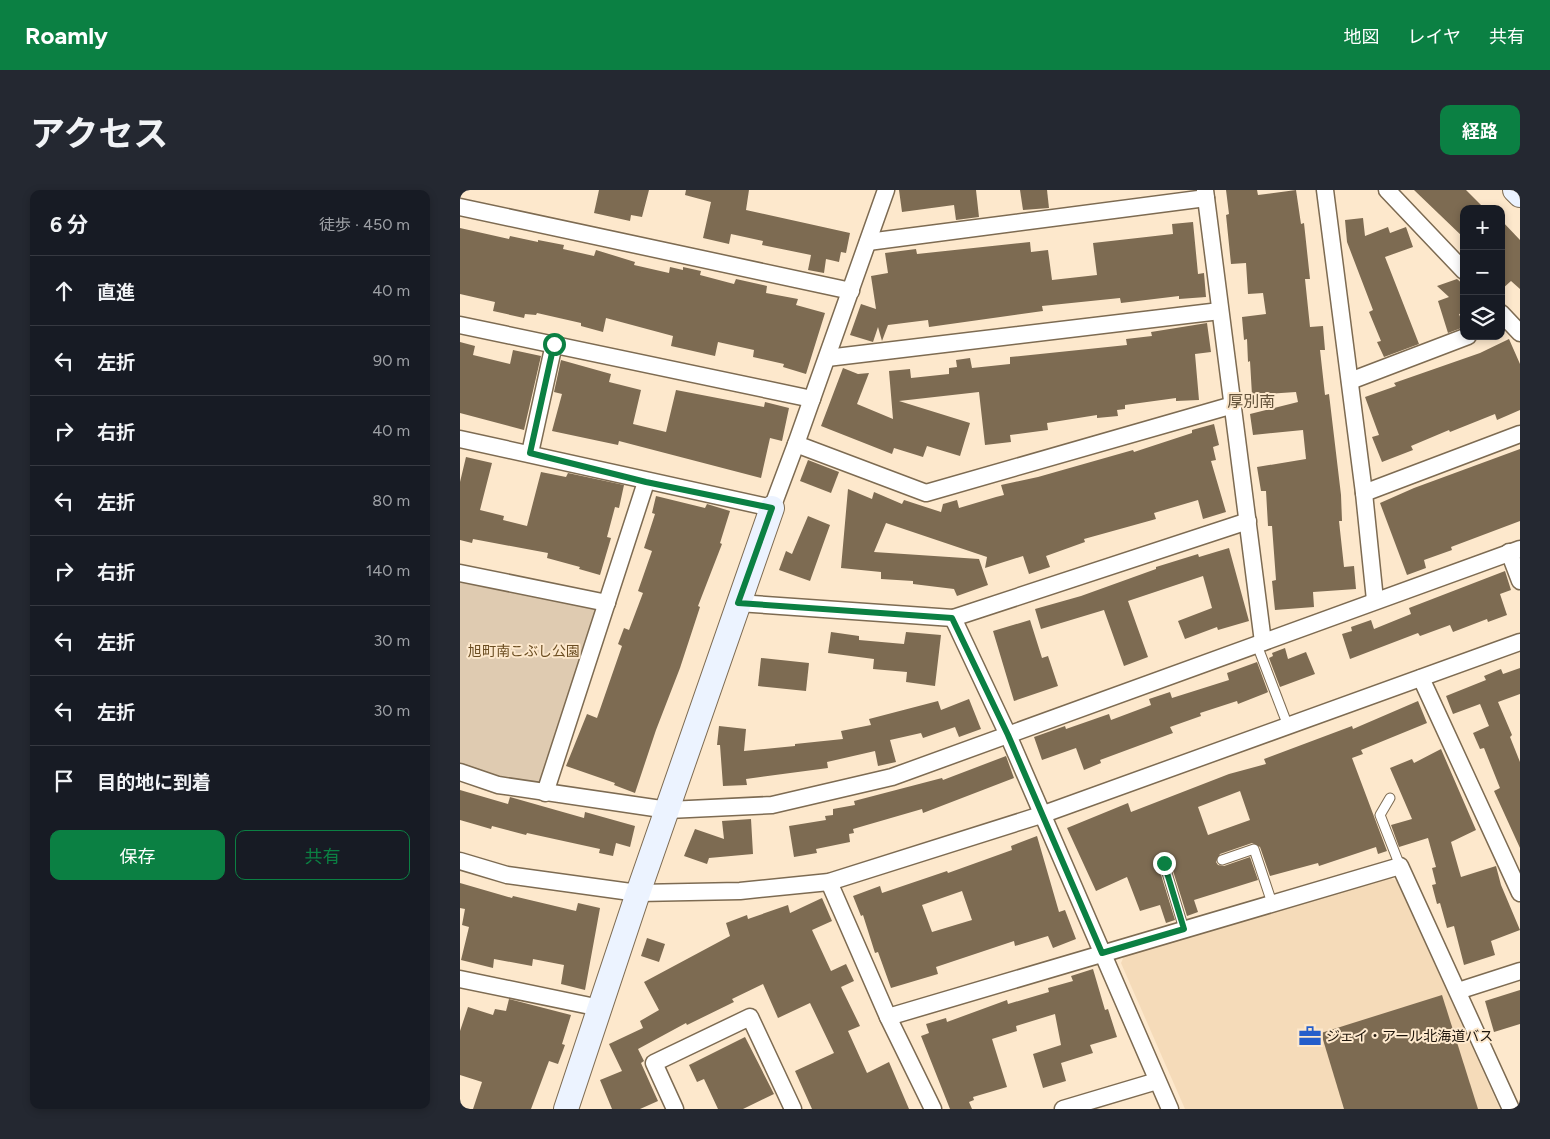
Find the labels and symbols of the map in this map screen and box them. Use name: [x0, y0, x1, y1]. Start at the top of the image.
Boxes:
route start: [543, 333, 566, 356]
district label: 厚別南: [1227, 392, 1275, 411]
park label: 旭町南こぶし公園: [468, 643, 580, 660]
route end: [1153, 852, 1176, 875]
office icon: ジェイ・アール北海道バス: [1297, 1023, 1323, 1049]
place label: ジェイ・アール北海道バス: [1326, 1028, 1493, 1045]

